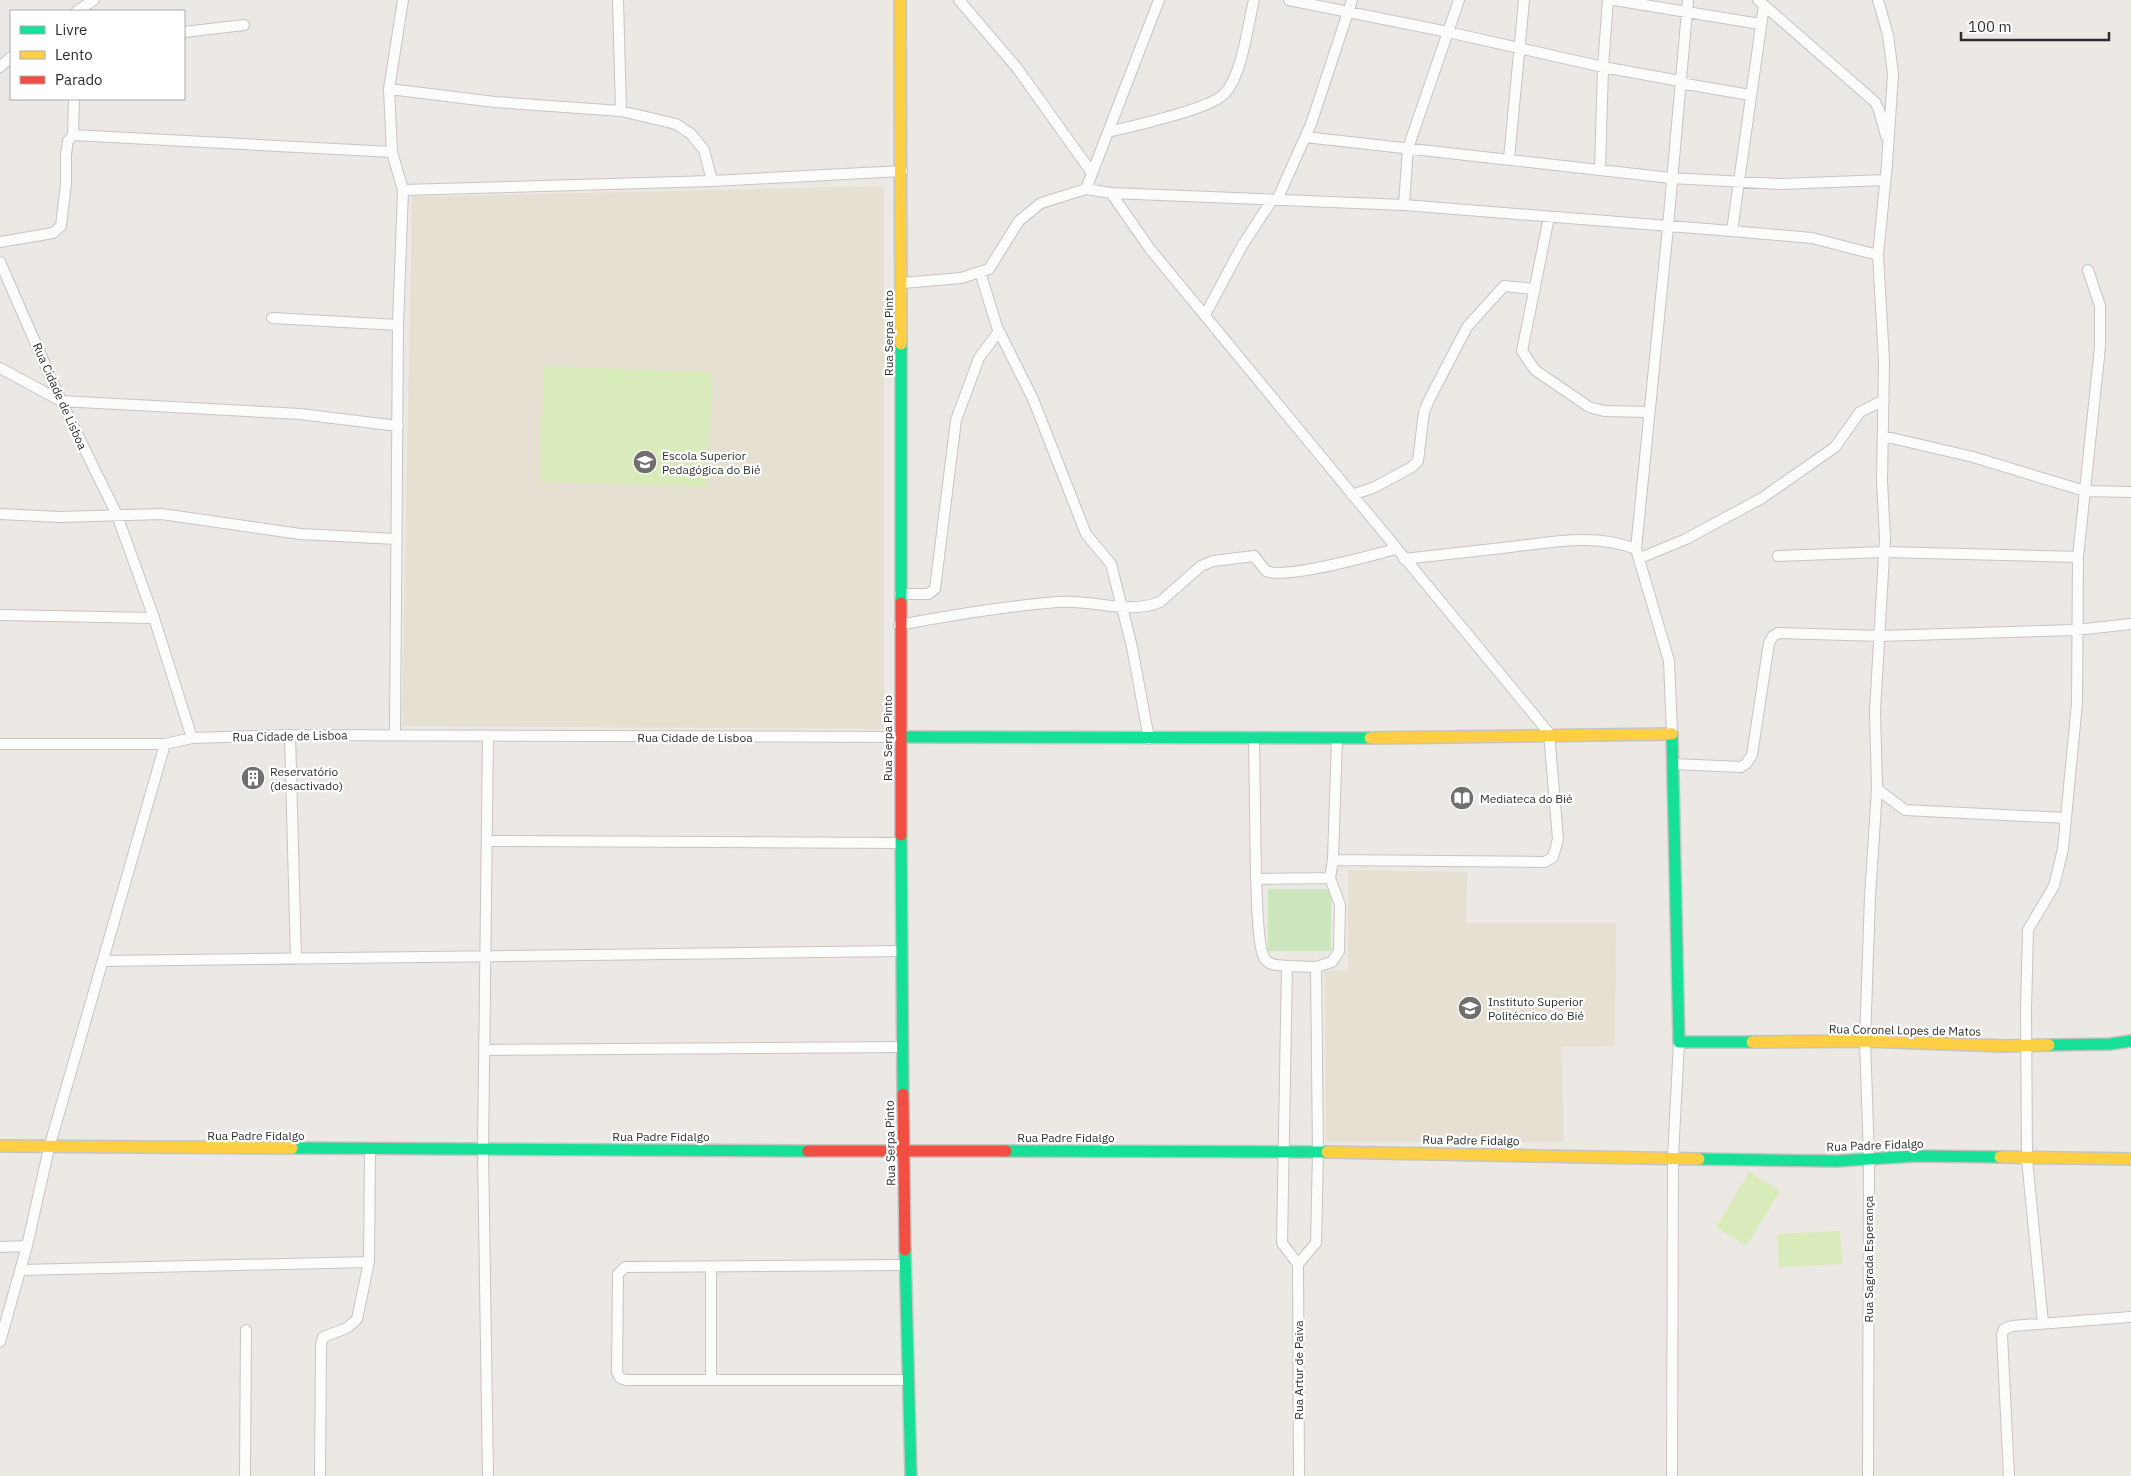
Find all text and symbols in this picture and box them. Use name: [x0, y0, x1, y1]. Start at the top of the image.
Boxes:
legend: [10, 10, 185, 100]
scale bar: [1961, 10, 2108, 42]
text: 100 m: [1968, 17, 2012, 36]
text: Livre: [55, 20, 87, 39]
text: Lento: [55, 45, 93, 64]
text: Parado: [55, 70, 103, 89]
street label: Rua Serpa Pinto: [881, 290, 896, 376]
street label: Rua Cidade de Lisboa: [30, 340, 91, 452]
place label: Escola Superior Pedagógica do Bié: [662, 448, 761, 477]
school or university icon: Escola Superior Pedagógica do Bié: [632, 449, 658, 475]
street label: Rua Serpa Pinto: [880, 695, 895, 781]
street label: Rua Cidade de Lisboa: [232, 727, 348, 745]
street label: Rua Cidade de Lisboa: [637, 730, 753, 745]
place label: Reservatório (desactivado): [270, 764, 343, 793]
building icon: Reservatório (desactivado): [240, 765, 266, 791]
library icon: Mediateca do Bié: [1449, 785, 1475, 811]
place label: Mediateca do Bié: [1480, 791, 1573, 806]
place label: Instituto Superior Politécnico do Bié: [1488, 994, 1584, 1023]
school or university icon: Instituto Superior Politécnico do Bié: [1457, 995, 1483, 1021]
street label: Rua Coronel Lopes de Matos: [1829, 1021, 1982, 1039]
street label: Rua Serpa Pinto: [882, 1100, 898, 1186]
street label: Rua Padre Fidalgo: [207, 1128, 305, 1143]
street label: Rua Padre Fidalgo: [612, 1129, 710, 1144]
street label: Rua Padre Fidalgo: [1017, 1130, 1115, 1145]
street label: Rua Padre Fidalgo: [1422, 1132, 1520, 1148]
street label: Rua Padre Fidalgo: [1826, 1136, 1924, 1154]
street label: Rua Sagrada Esperança: [1861, 1195, 1876, 1322]
street label: Rua Artur de Paiva: [1291, 1320, 1306, 1420]

